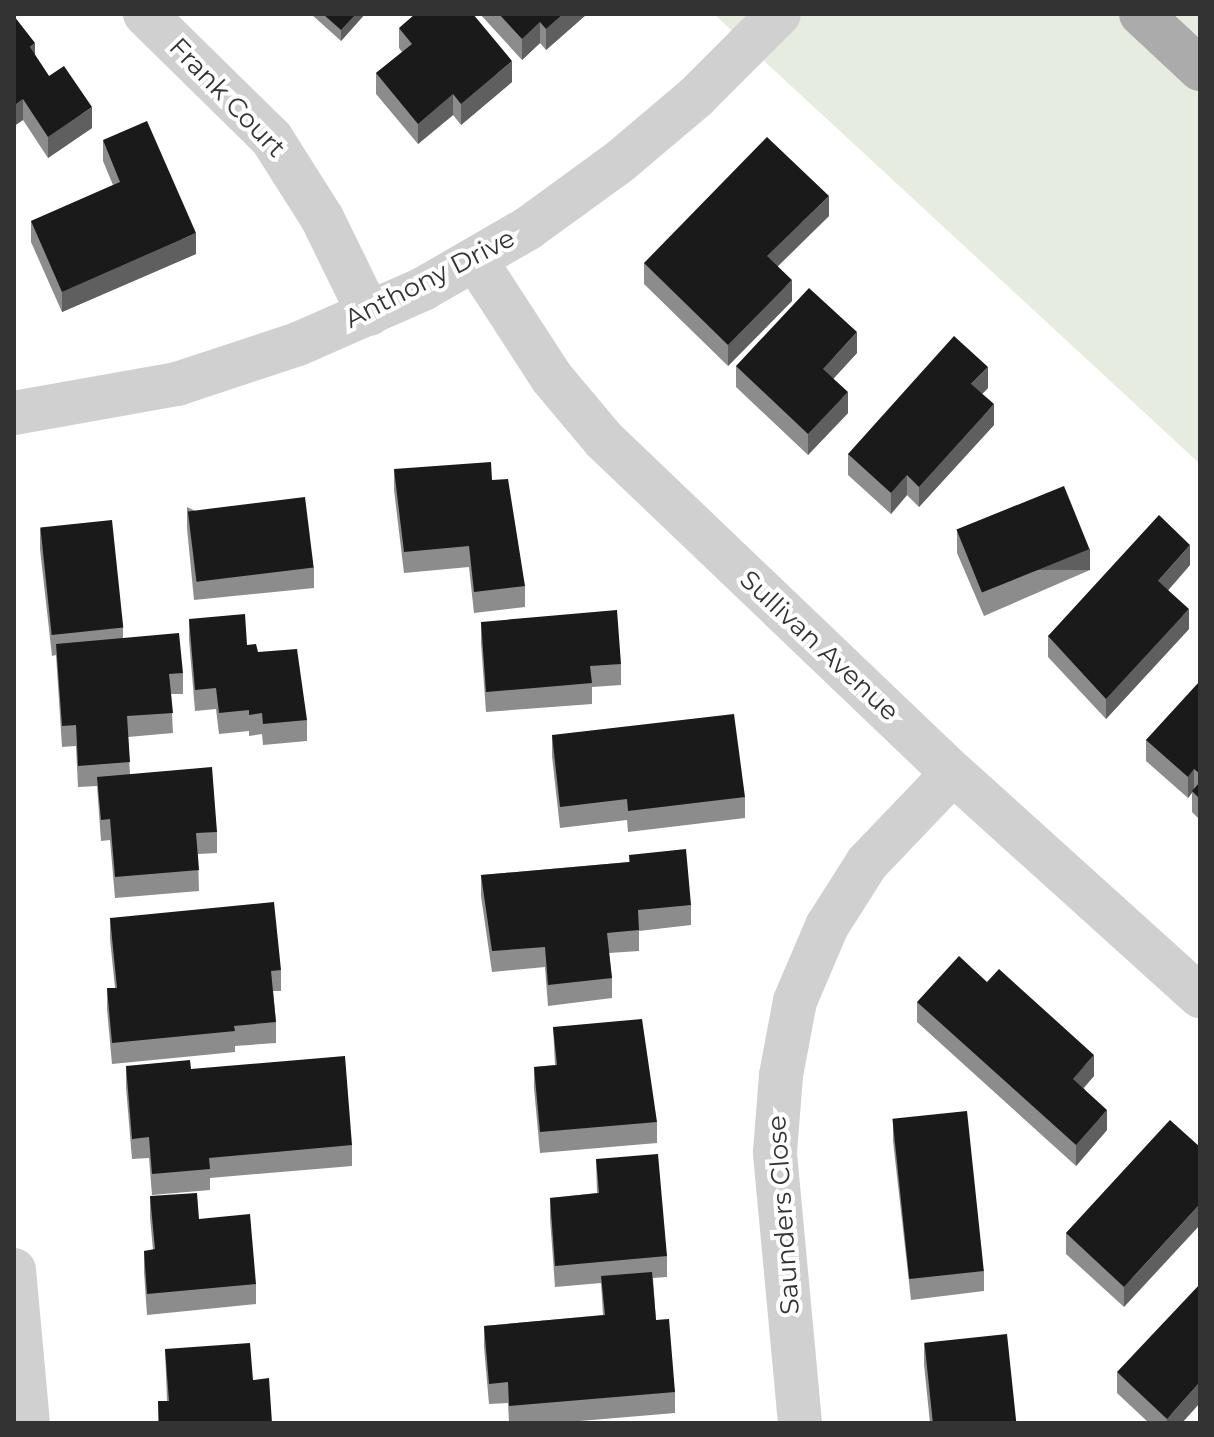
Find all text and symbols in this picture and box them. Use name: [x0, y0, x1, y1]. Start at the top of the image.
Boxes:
street label: Frank Court: [162, 32, 292, 164]
street label: Anthony Drive: [340, 223, 520, 335]
street label: Sullivan Avenue: [733, 564, 905, 728]
street label: Saunders Close: [761, 1114, 807, 1316]

